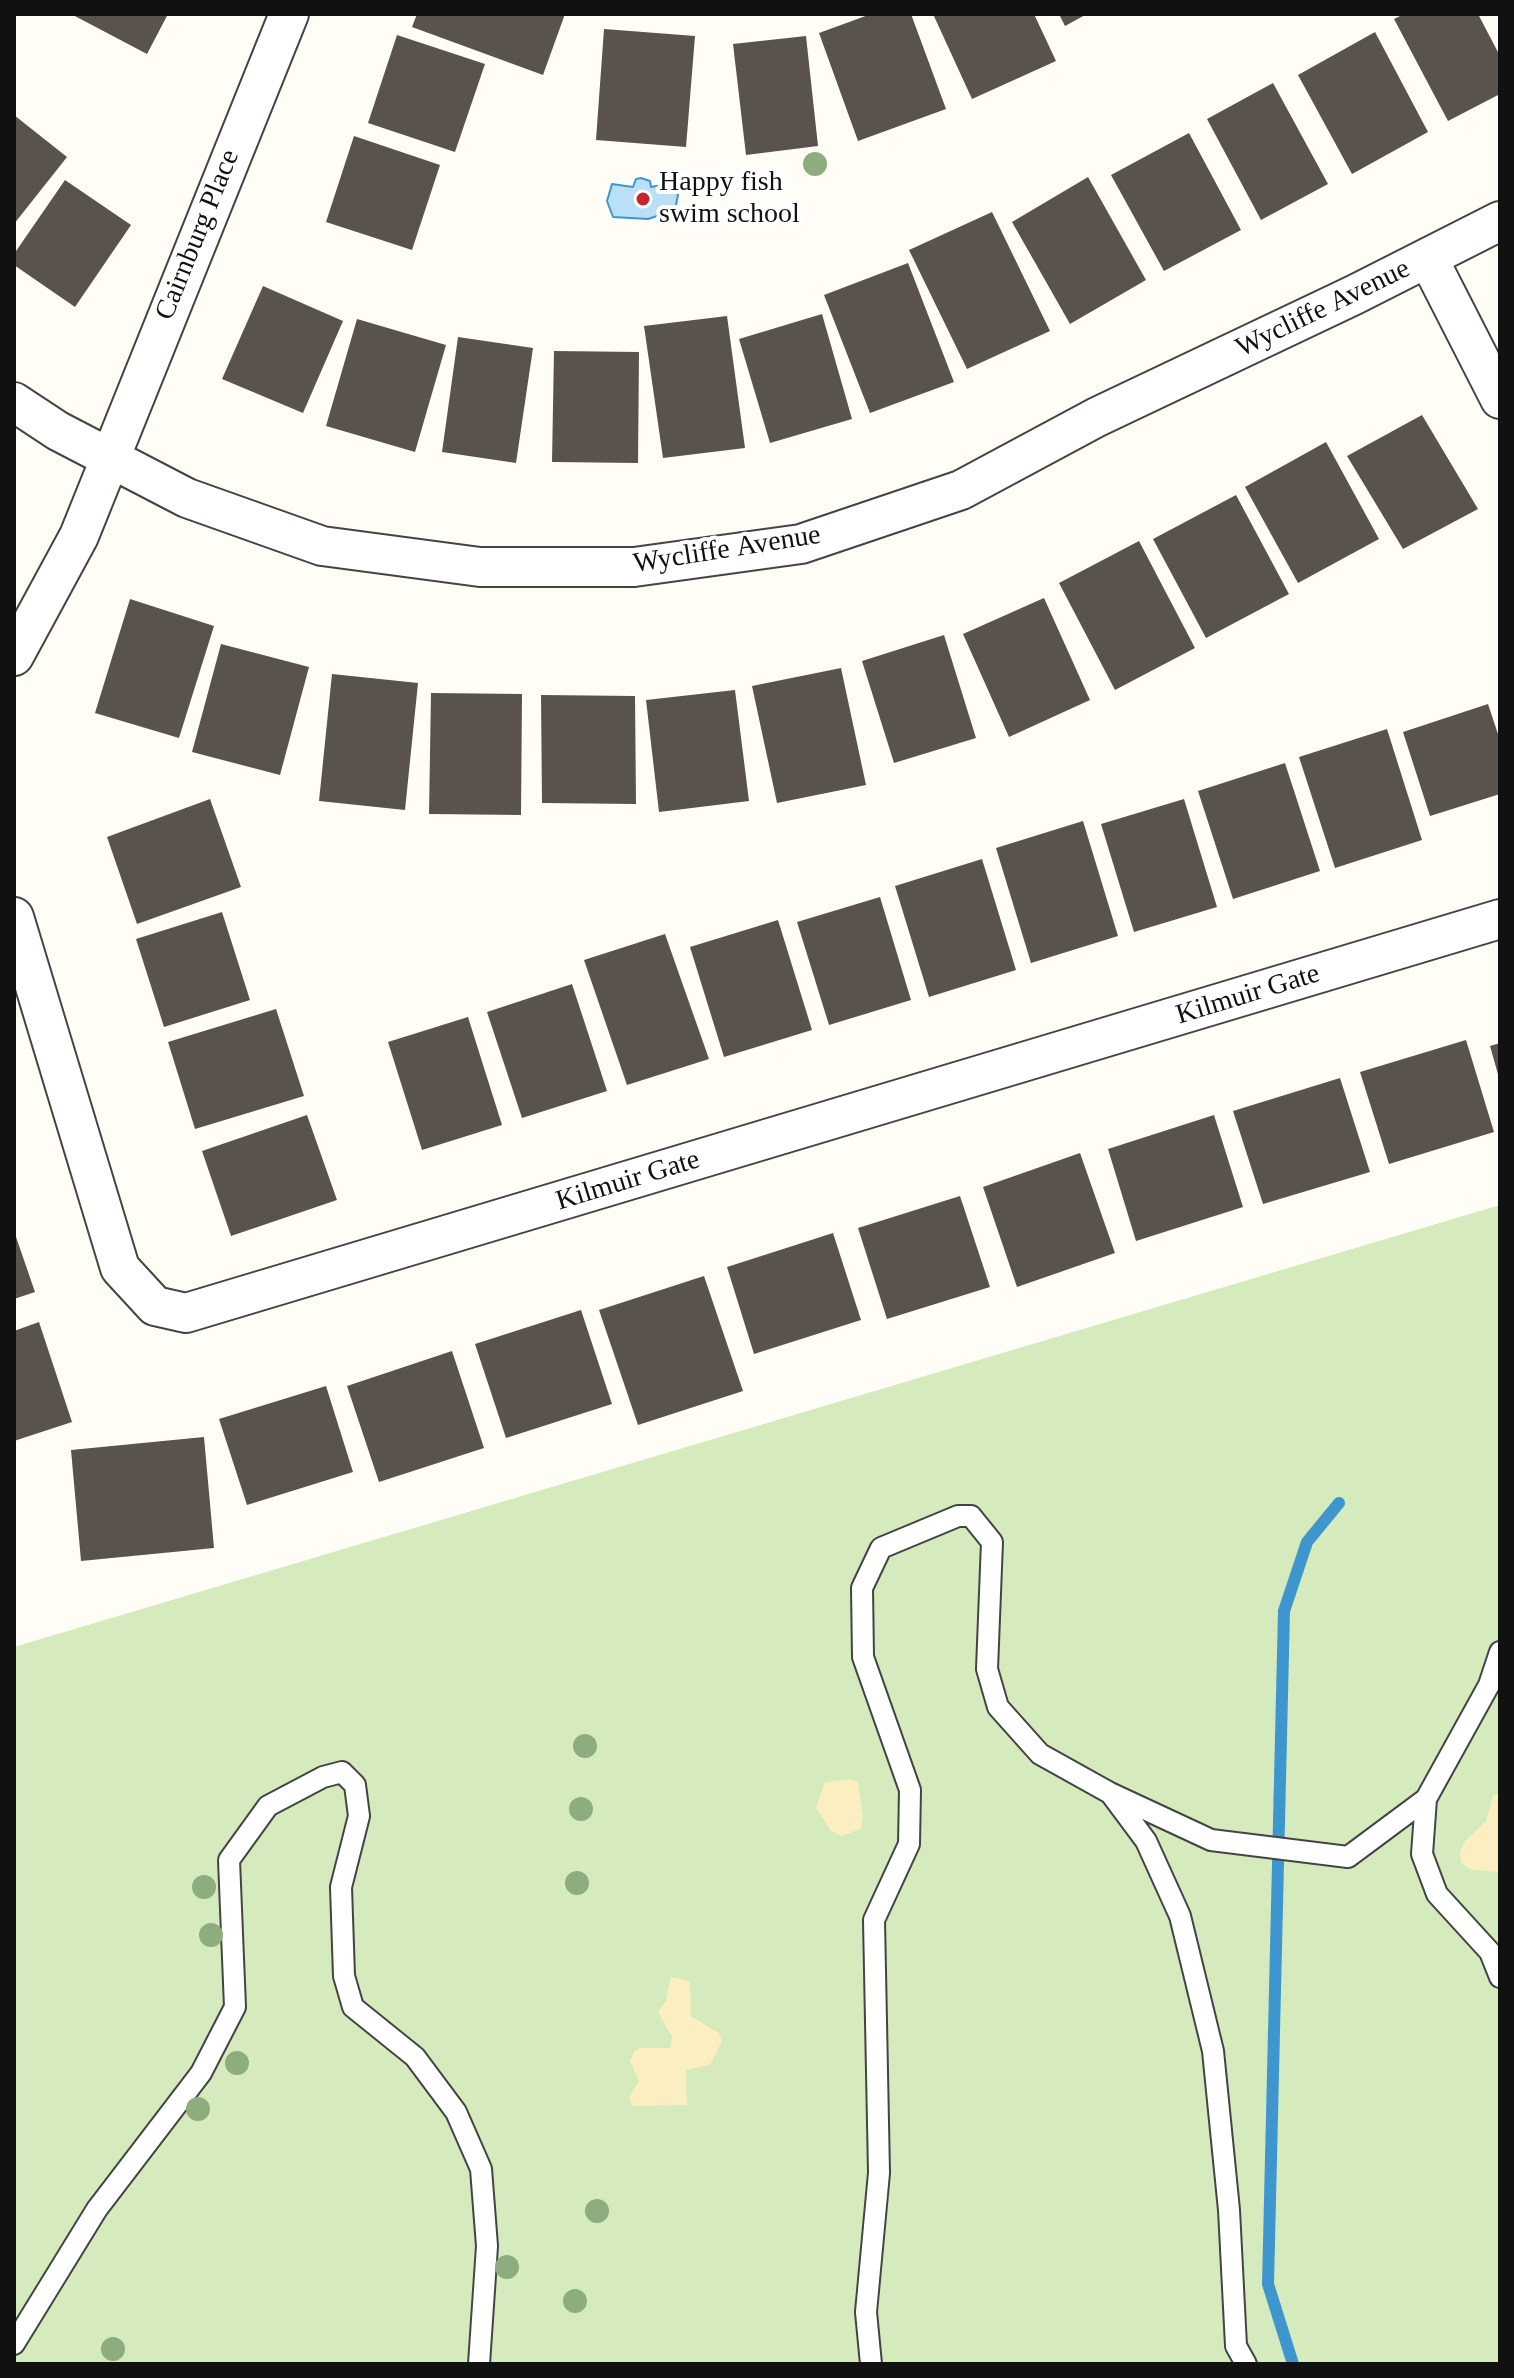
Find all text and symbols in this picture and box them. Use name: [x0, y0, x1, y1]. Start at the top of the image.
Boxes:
street label: Cairnburg Place: [149, 145, 247, 325]
place label: Happy fish swim school: [659, 166, 800, 232]
marker: Happy fish swim school: [634, 190, 652, 208]
street label: Wycliffe Avenue: [1231, 252, 1415, 366]
street label: Wycliffe Avenue: [631, 519, 823, 581]
street label: Kilmuir Gate: [1172, 957, 1324, 1033]
street label: Kilmuir Gate: [552, 1143, 704, 1219]

